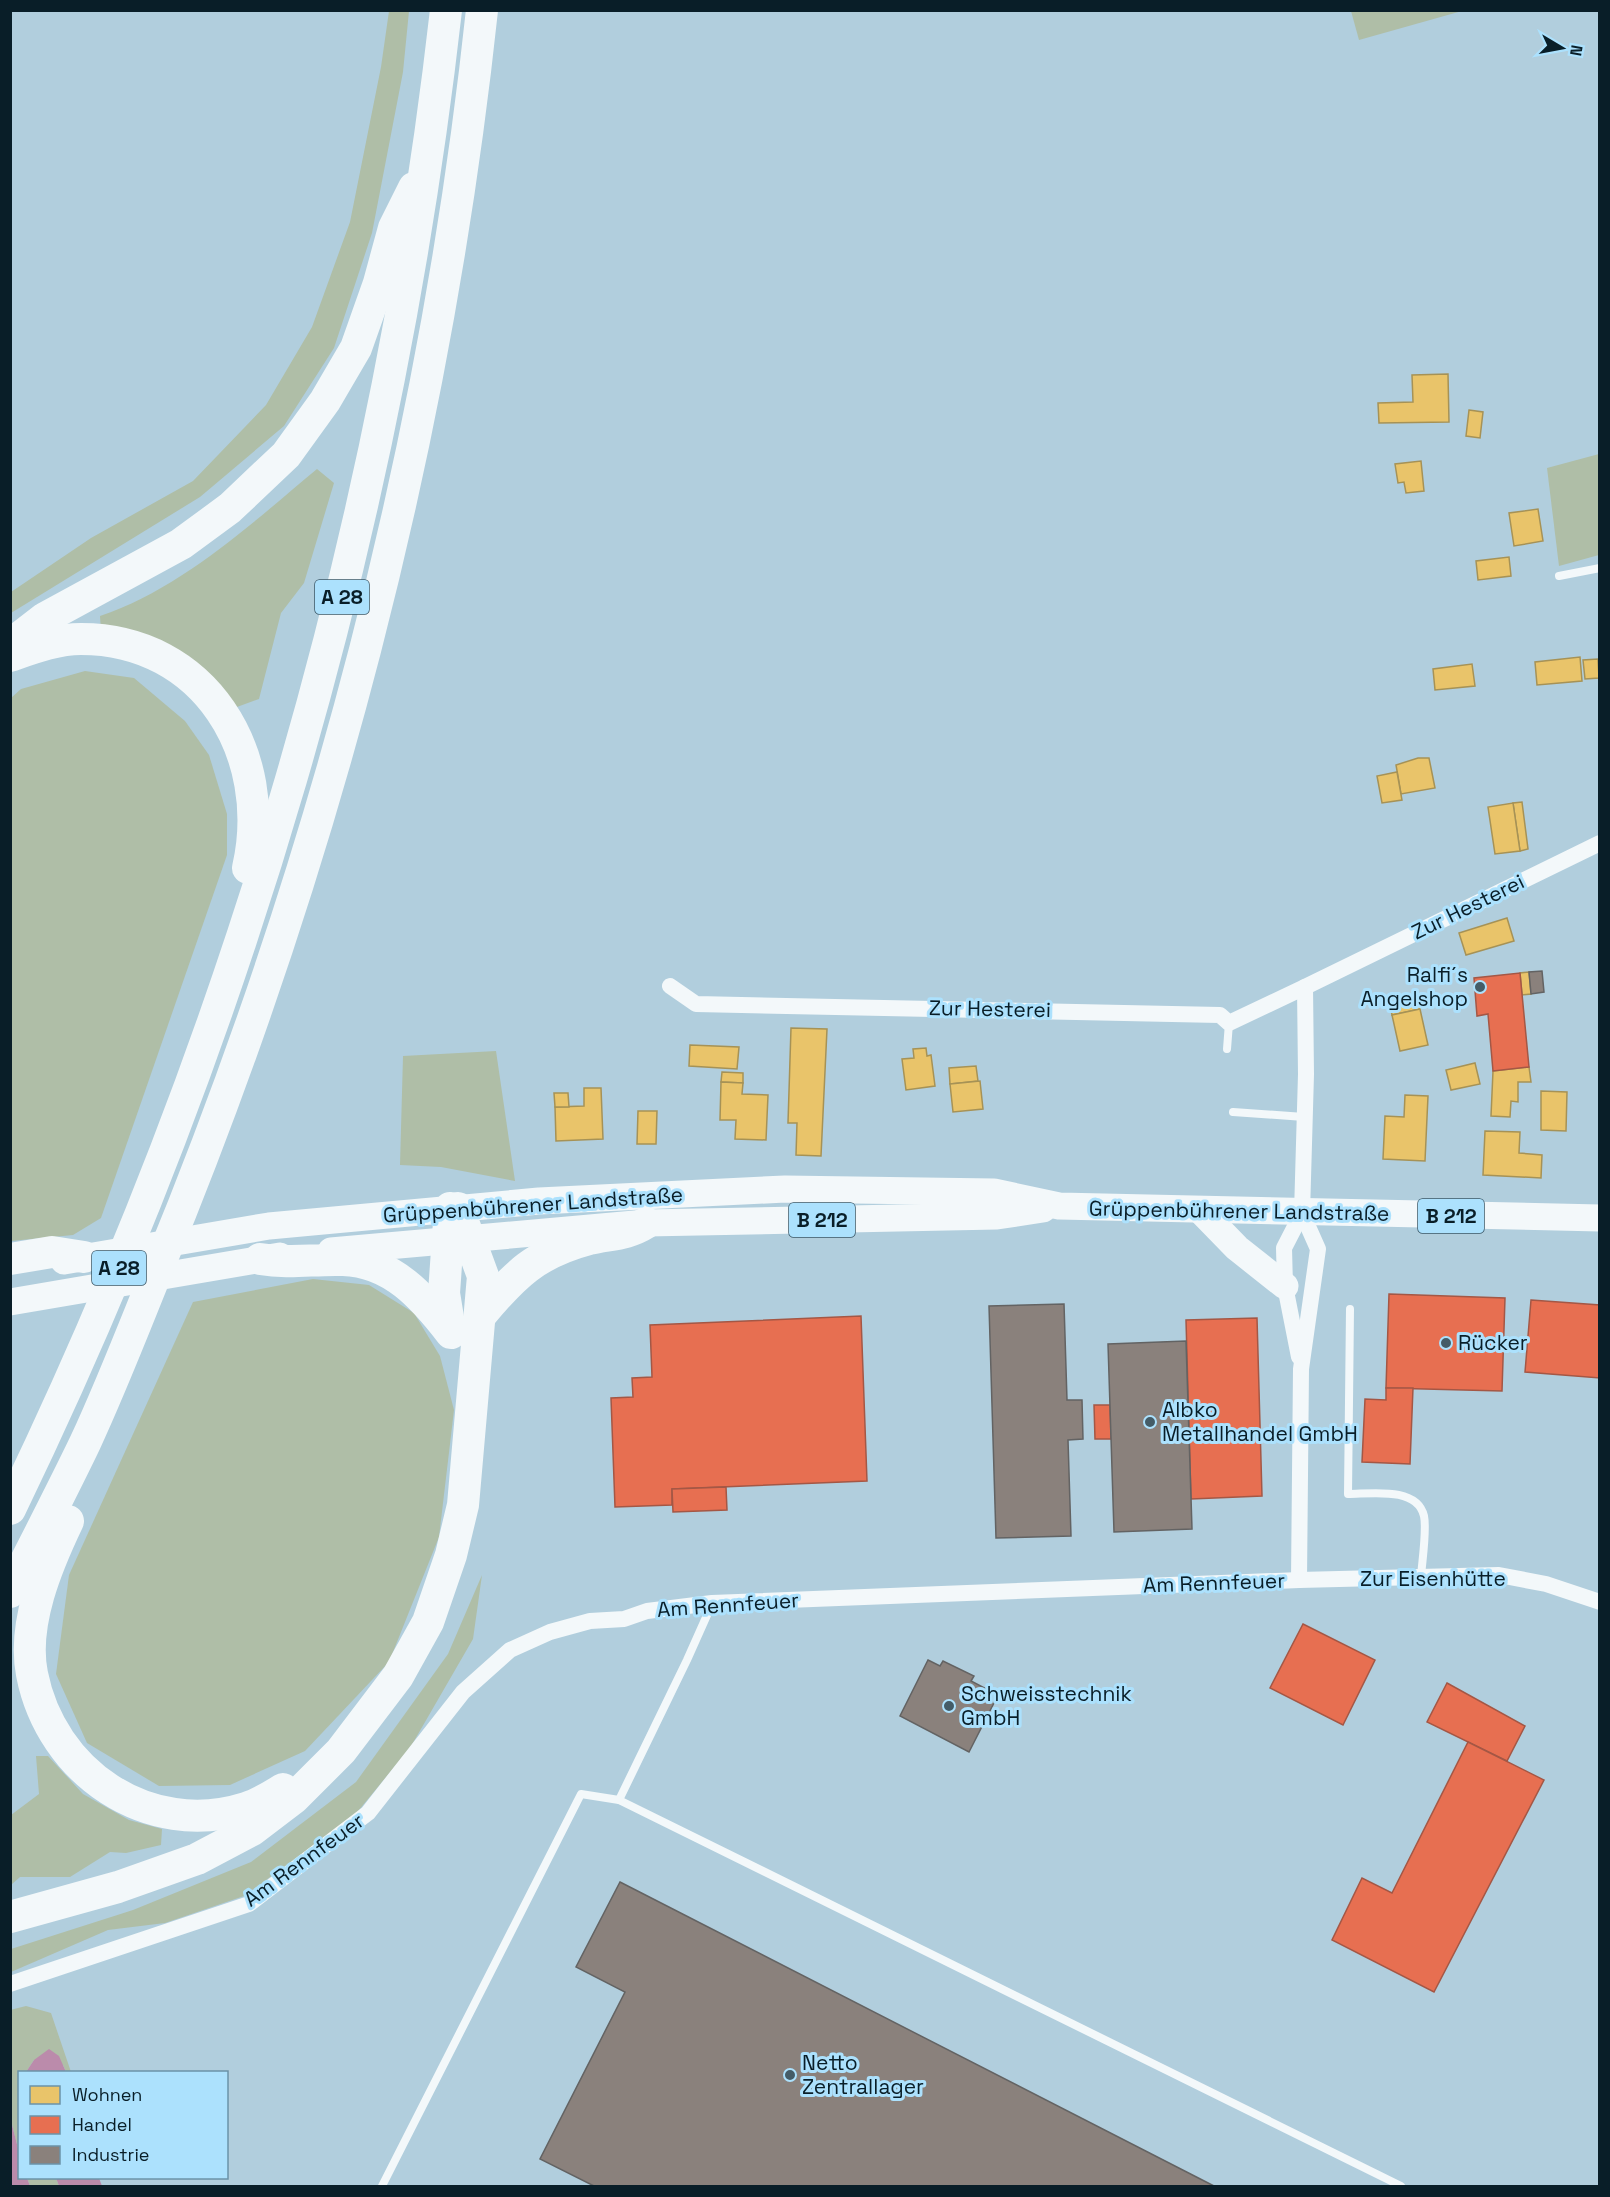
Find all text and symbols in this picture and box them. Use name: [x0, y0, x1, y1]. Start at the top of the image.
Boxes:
north arrow: [1532, 18, 1592, 78]
text: N: [1565, 43, 1588, 58]
road number: A 28: [315, 580, 369, 614]
street label: Zur Hesterei: [1407, 868, 1529, 945]
place label: Ralfi´s Angelshop: [1360, 961, 1468, 1012]
marker: Ralfi´s Angelshop: [1473, 980, 1487, 994]
street label: Zur Hesterei: [929, 994, 1051, 1023]
street label: Grüppenbührener Landstraße: [382, 1181, 684, 1228]
street label: Grüppenbührener Landstraße: [1089, 1194, 1389, 1227]
road number: B 212: [1418, 1199, 1484, 1233]
road number: B 212: [789, 1203, 855, 1237]
road number: A 28: [92, 1251, 146, 1285]
place label: Rücker: [1458, 1329, 1528, 1356]
marker: Rücker: [1439, 1336, 1453, 1350]
place label: Albko Metallhandel GmbH: [1162, 1396, 1358, 1447]
marker: Albko Metallhandel GmbH: [1143, 1415, 1157, 1429]
street label: Zur Eisenhütte: [1360, 1565, 1506, 1592]
street label: Am Rennfeuer: [1142, 1567, 1286, 1598]
street label: Am Rennfeuer: [656, 1586, 800, 1623]
place label: Schweisstechnik GmbH: [961, 1680, 1132, 1731]
marker: Schweisstechnik GmbH: [942, 1699, 956, 1713]
street label: Am Rennfeuer: [238, 1807, 369, 1912]
place label: Netto Zentrallager: [802, 2049, 924, 2100]
marker: Netto Zentrallager: [783, 2068, 797, 2082]
legend: [18, 2071, 228, 2179]
text: Wohnen: [72, 2083, 142, 2106]
text: Handel: [72, 2113, 132, 2136]
text: Industrie: [72, 2143, 149, 2166]

